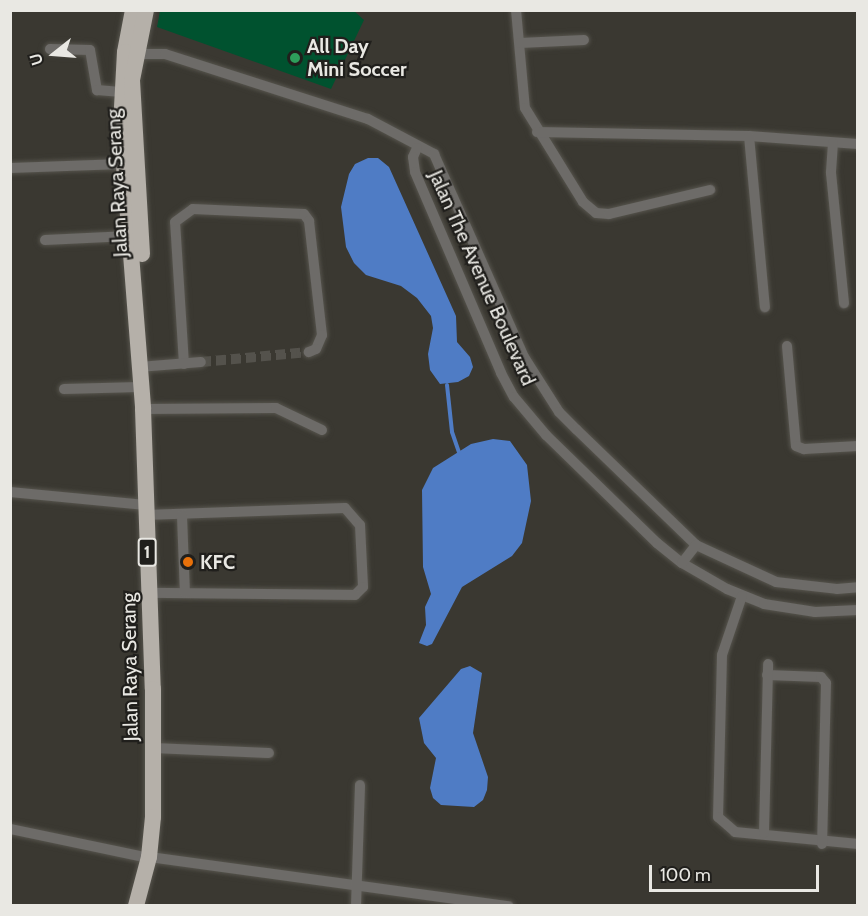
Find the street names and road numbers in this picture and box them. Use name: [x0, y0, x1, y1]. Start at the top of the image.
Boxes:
street label: Jalan Raya Serang: [101, 108, 133, 258]
street label: Jalan The Avenue Boulevard: [424, 167, 540, 389]
road number: 1: [136, 537, 158, 567]
street label: Jalan Raya Serang: [117, 593, 143, 741]

